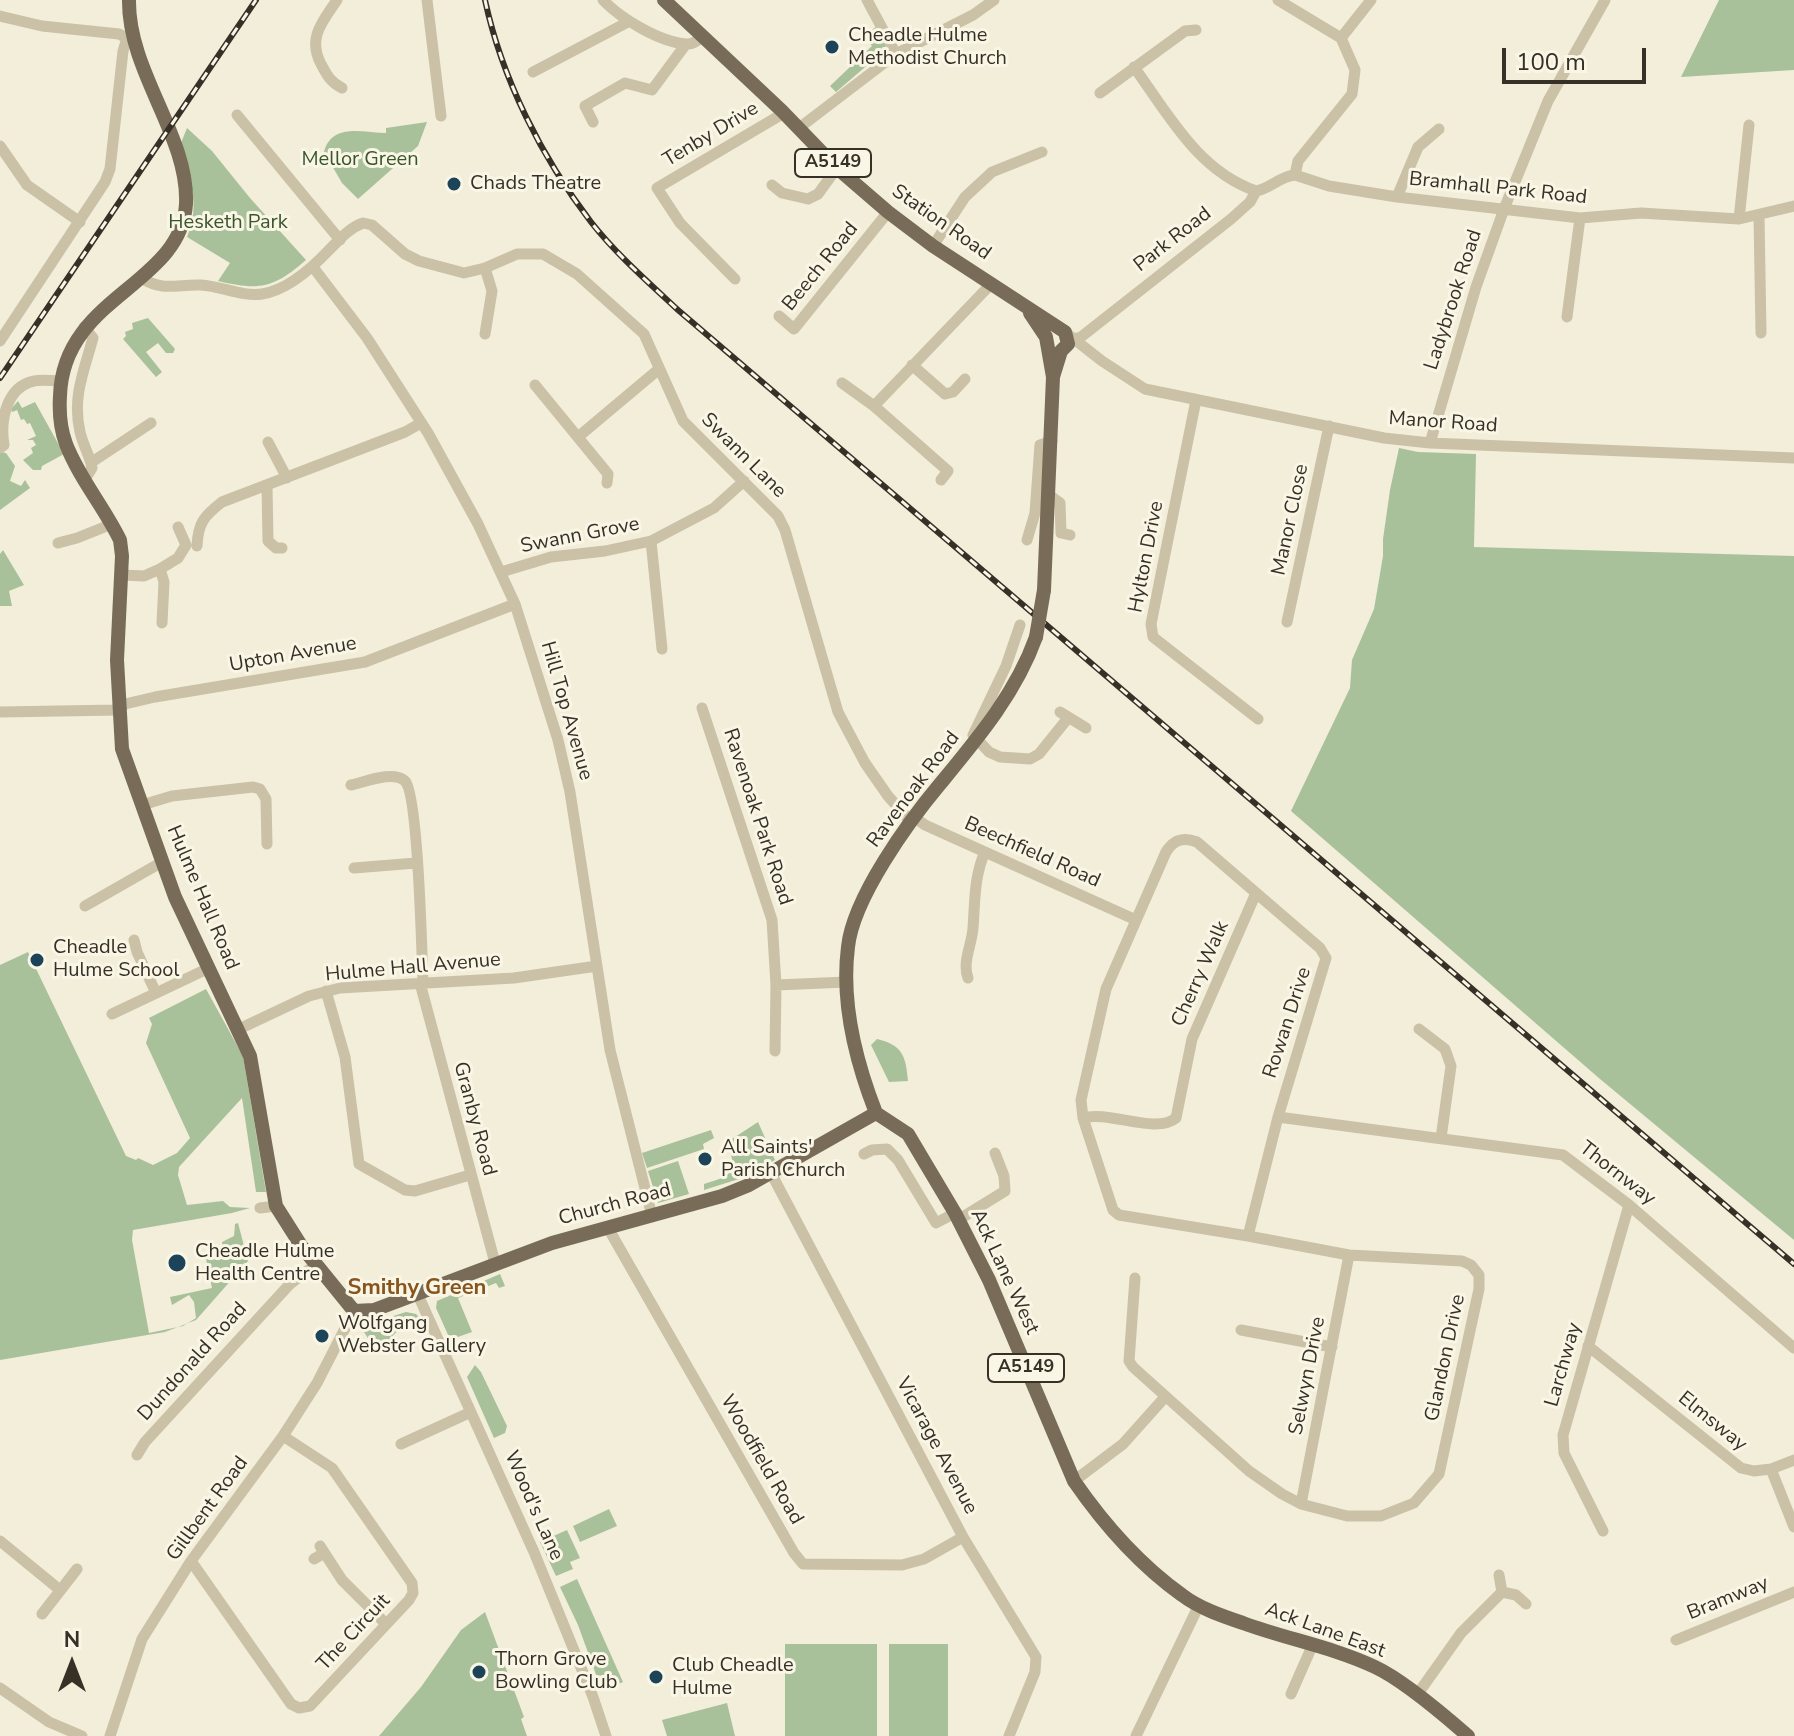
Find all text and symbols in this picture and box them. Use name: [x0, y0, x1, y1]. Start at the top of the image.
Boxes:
place label: Cheadle Hulme Methodist Church: [848, 24, 1007, 71]
scale bar: [1506, 32, 1650, 82]
marker: Cheadle Hulme Methodist Church: [823, 38, 841, 56]
text: 100 m: [1516, 46, 1586, 78]
street label: Tenby Drive: [659, 97, 763, 173]
park label: Mellor Green: [301, 148, 419, 172]
road number: A5149: [795, 149, 871, 177]
street label: Bramhall Park Road: [1408, 168, 1588, 210]
place label: Chads Theatre: [470, 172, 601, 196]
marker: Chads Theatre: [445, 175, 463, 193]
street label: Station Road: [887, 180, 995, 266]
street label: Park Road: [1130, 202, 1216, 278]
park label: Hesketh Park: [168, 211, 288, 235]
street label: Beech Road: [778, 218, 864, 316]
street label: Ladybrook Road: [1420, 227, 1488, 373]
street label: Manor Road: [1388, 407, 1498, 439]
street label: Swann Lane: [695, 408, 791, 504]
street label: Manor Close: [1268, 462, 1314, 578]
street label: Hylton Drive: [1124, 499, 1170, 615]
street label: Swann Grove: [519, 513, 641, 559]
street label: Upton Avenue: [228, 632, 358, 678]
street label: Hill Top Avenue: [535, 639, 597, 783]
street label: Ravenoak Park Road: [717, 726, 797, 908]
street label: Ravenoak Road: [862, 727, 966, 853]
street label: Beechfield Road: [960, 812, 1104, 894]
street label: Hulme Hall Road: [161, 822, 243, 974]
street label: Cherry Walk: [1167, 917, 1235, 1031]
place label: Cheadle Hulme School: [53, 936, 179, 983]
street label: Hulme Hall Avenue: [324, 948, 502, 988]
marker: Cheadle Hulme School: [28, 951, 46, 969]
street label: Rowan Drive: [1259, 964, 1317, 1082]
street label: Granby Road: [447, 1059, 501, 1179]
place label: All Saints' Parish Church: [721, 1136, 845, 1183]
street label: Thornway: [1574, 1137, 1660, 1211]
marker: All Saints' Parish Church: [696, 1150, 714, 1168]
street label: Church Road: [556, 1178, 674, 1232]
street label: Ack Lane West: [964, 1206, 1044, 1338]
place label: Cheadle Hulme Health Centre: [195, 1240, 334, 1287]
marker: Cheadle Hulme Health Centre: [166, 1252, 188, 1274]
district label: Smithy Green: [348, 1276, 486, 1302]
street label: Glandon Drive: [1421, 1292, 1471, 1424]
street label: Dundonald Road: [133, 1298, 253, 1426]
place label: Wolfgang Webster Gallery: [338, 1312, 486, 1359]
street label: Selwyn Drive: [1285, 1315, 1331, 1437]
street label: Larchway: [1541, 1320, 1587, 1410]
marker: Wolfgang Webster Gallery: [313, 1327, 331, 1345]
road number: A5149: [988, 1354, 1064, 1382]
street label: Vicarage Avenue: [890, 1374, 982, 1518]
street label: Elmsway: [1673, 1387, 1751, 1457]
street label: Woodfield Road: [714, 1391, 808, 1529]
street label: Wood's Lane: [498, 1448, 568, 1564]
street label: Gillbent Road: [162, 1452, 254, 1566]
street label: Bramway: [1684, 1572, 1772, 1626]
street label: The Circuit: [312, 1590, 396, 1676]
street label: Ack Lane East: [1262, 1598, 1388, 1664]
north arrow: [32, 1624, 112, 1704]
text: N: [64, 1625, 80, 1655]
place label: Thorn Grove Bowling Club: [495, 1648, 617, 1695]
place label: Club Cheadle Hulme: [672, 1654, 794, 1701]
marker: Thorn Grove Bowling Club: [470, 1663, 488, 1681]
marker: Club Cheadle Hulme: [647, 1668, 665, 1686]

